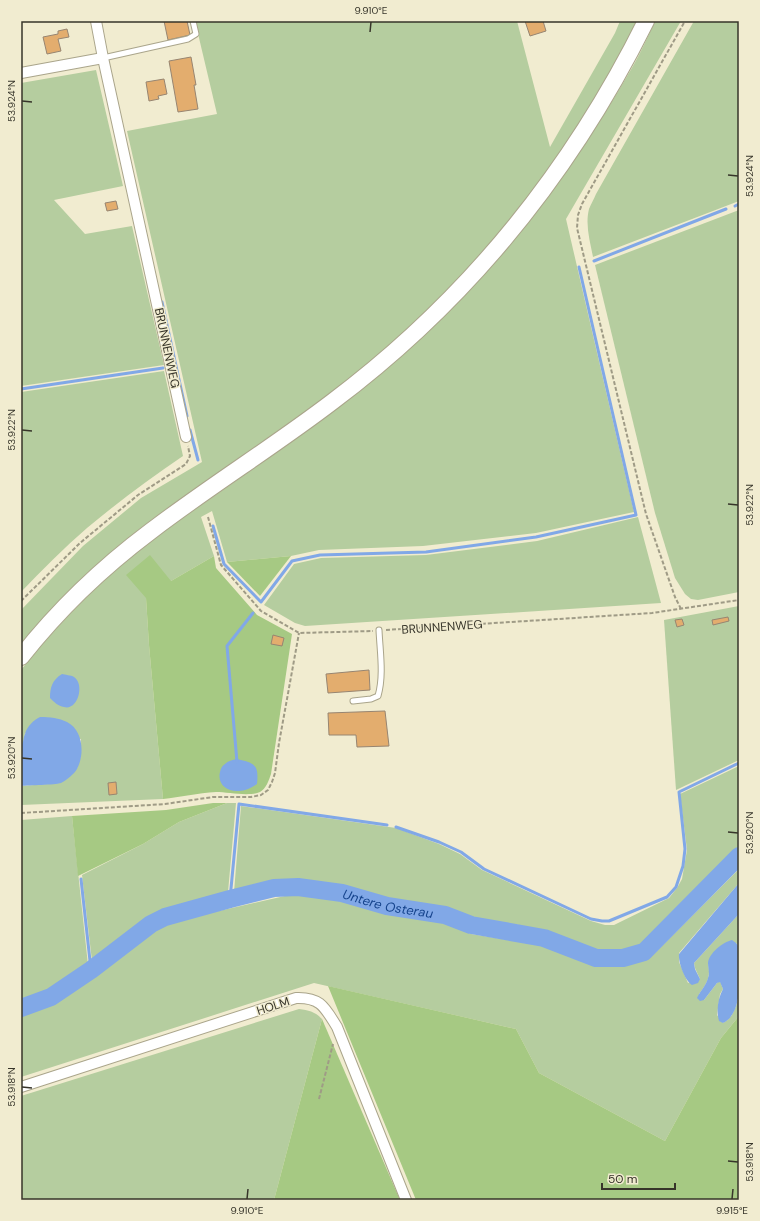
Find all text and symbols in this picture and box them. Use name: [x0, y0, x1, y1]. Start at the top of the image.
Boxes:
text: 9.910°E: [355, 4, 388, 17]
text: 53.924°N: [5, 80, 18, 122]
text: 53.924°N: [743, 155, 756, 197]
street label: BRUNNENWEG: [151, 307, 183, 389]
text: 53.922°N: [5, 409, 18, 451]
text: 53.922°N: [743, 484, 756, 526]
street label: BRUNNENWEG: [401, 616, 483, 638]
text: 53.920°N: [5, 737, 18, 779]
text: 53.920°N: [743, 812, 756, 854]
water label: Untere Osterau: [341, 886, 435, 922]
street label: HOLM: [254, 993, 292, 1019]
text: 53.918°N: [5, 1067, 18, 1107]
text: 53.918°N: [743, 1142, 756, 1182]
scale bar: [602, 1165, 675, 1191]
text: 50 m: [608, 1171, 637, 1187]
text: 9.910°E: [231, 1204, 264, 1217]
text: 9.915°E: [716, 1204, 748, 1217]

